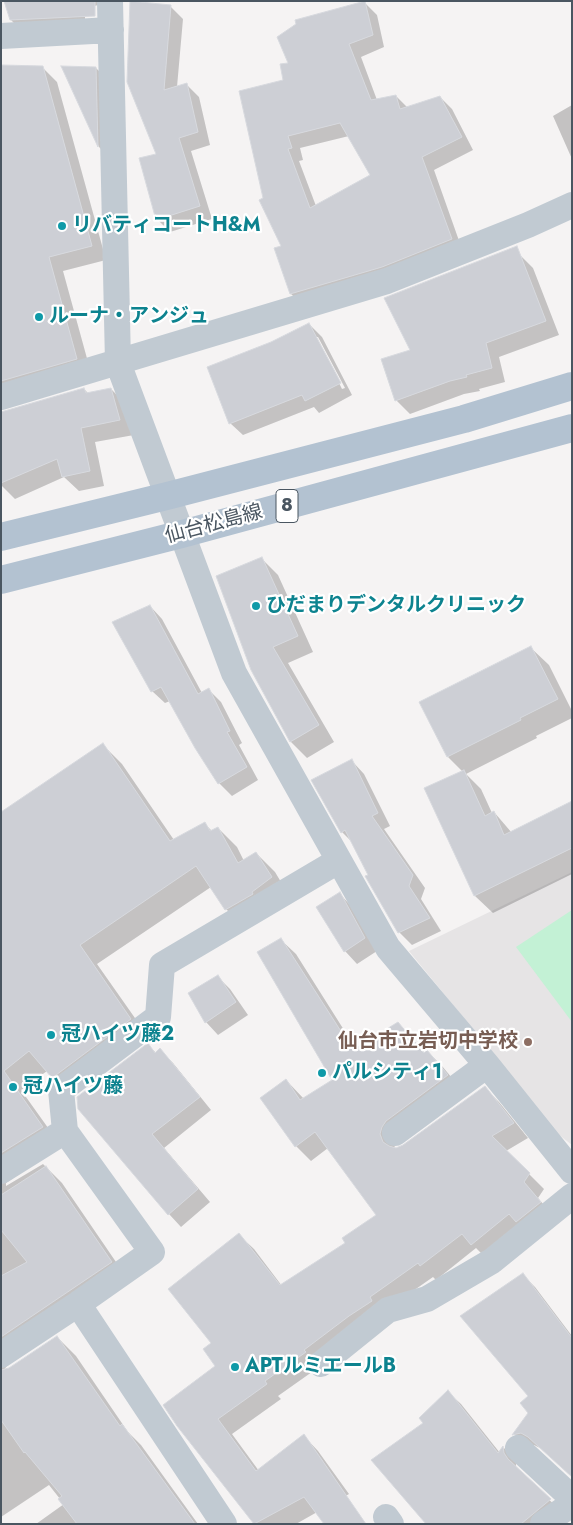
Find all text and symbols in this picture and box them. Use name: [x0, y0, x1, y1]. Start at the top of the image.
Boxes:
place label: リバティコートH&M: [72, 214, 261, 238]
marker: リバティコートH&M: [56, 220, 68, 232]
place label: ルーナ・アンジュ: [49, 305, 209, 329]
marker: ルーナ・アンジュ: [33, 311, 45, 323]
road number: 8: [276, 490, 298, 522]
street label: 仙台松島線: [163, 500, 265, 550]
place label: ひだまりデンタルクリニック: [266, 594, 526, 618]
marker: ひだまりデンタルクリニック: [250, 600, 262, 612]
place label: 冠ハイツ藤2: [61, 1023, 174, 1047]
marker: 冠ハイツ藤2: [45, 1029, 57, 1041]
place label: 仙台市立岩切中学校: [338, 1030, 518, 1054]
marker: 仙台市立岩切中学校: [522, 1036, 534, 1048]
place label: パルシティ1: [332, 1061, 442, 1085]
marker: パルシティ1: [316, 1067, 328, 1079]
place label: 冠ハイツ藤: [23, 1075, 123, 1099]
marker: 冠ハイツ藤: [7, 1081, 19, 1093]
place label: APTルミエールB: [245, 1355, 396, 1379]
marker: APTルミエールB: [229, 1361, 241, 1373]

